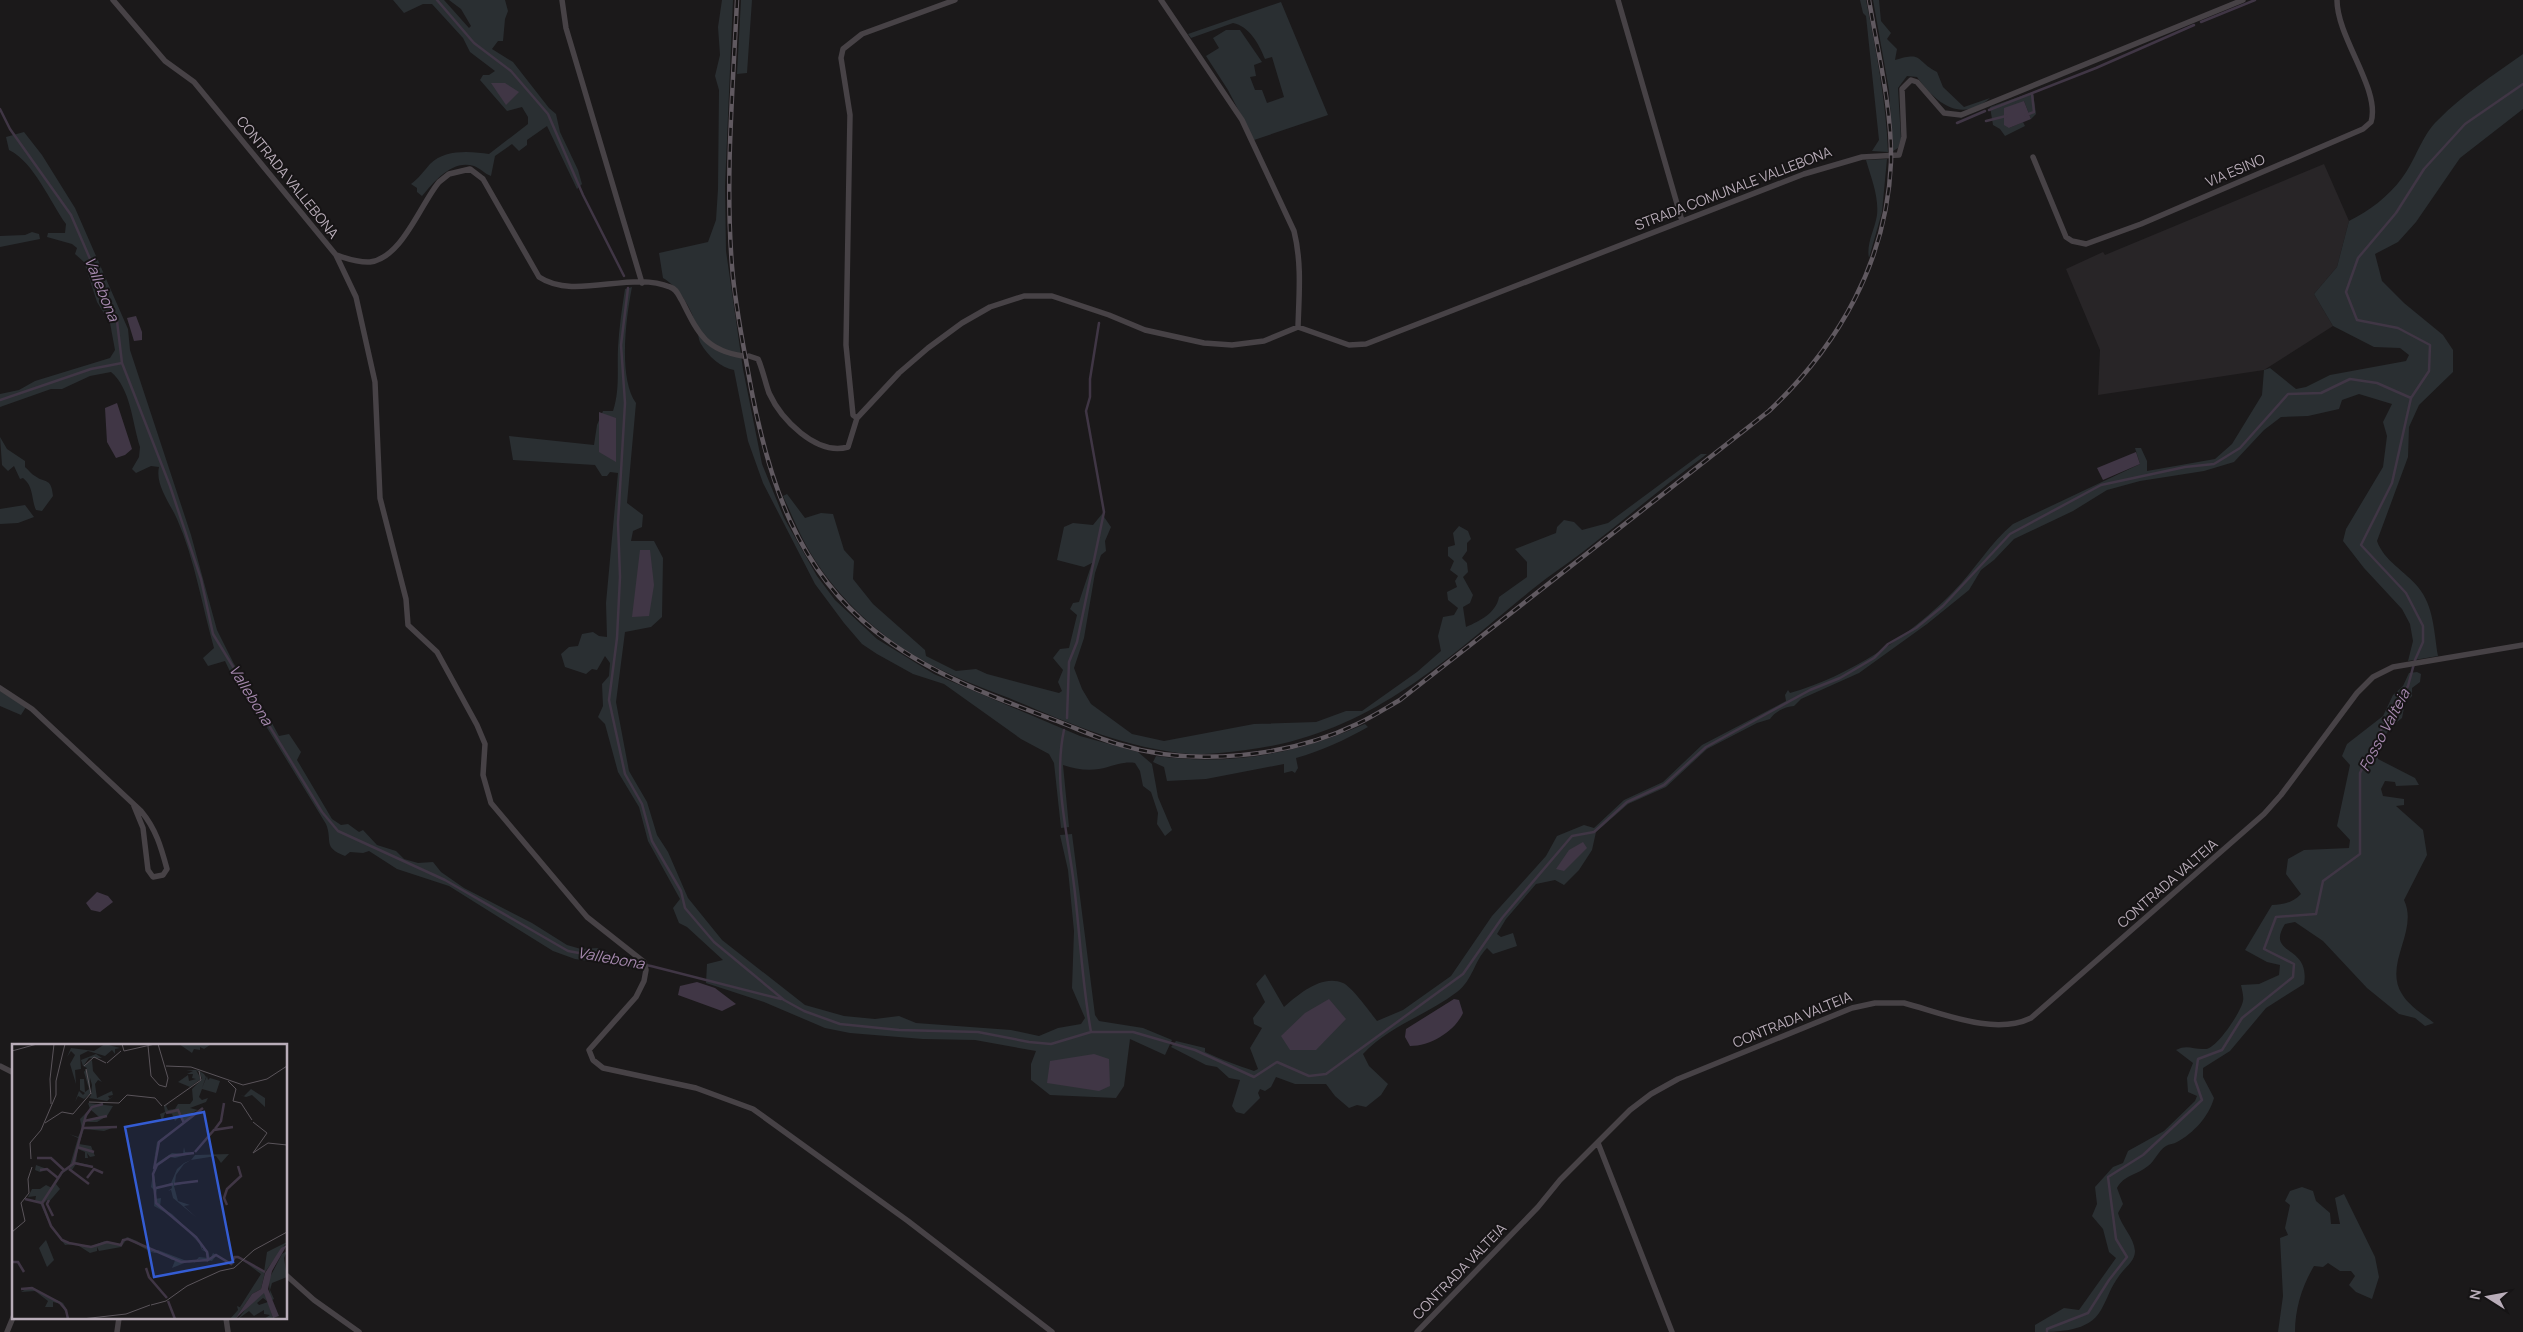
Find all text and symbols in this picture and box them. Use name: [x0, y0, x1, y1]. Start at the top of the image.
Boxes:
street label: CONTRADA VALLEBONA: [233, 112, 343, 242]
street label: STRADA COMUNALE VALLEBONA: [1632, 142, 1834, 234]
street label: VIA ESINO: [2202, 149, 2268, 191]
water label: Vallebona: [80, 254, 125, 325]
water label: Vallebona: [224, 661, 278, 730]
water label: Fosso Valteia: [2354, 685, 2415, 775]
street label: CONTRADA VALTEIA: [2113, 834, 2221, 932]
water label: Vallebona: [576, 942, 647, 974]
street label: CONTRADA VALTEIA: [1730, 986, 1855, 1052]
inset map: [12, 1044, 288, 1320]
street label: CONTRADA VALTEIA: [1408, 1219, 1510, 1323]
north arrow: [2463, 1272, 2513, 1322]
text: N: [2464, 1288, 2485, 1301]

